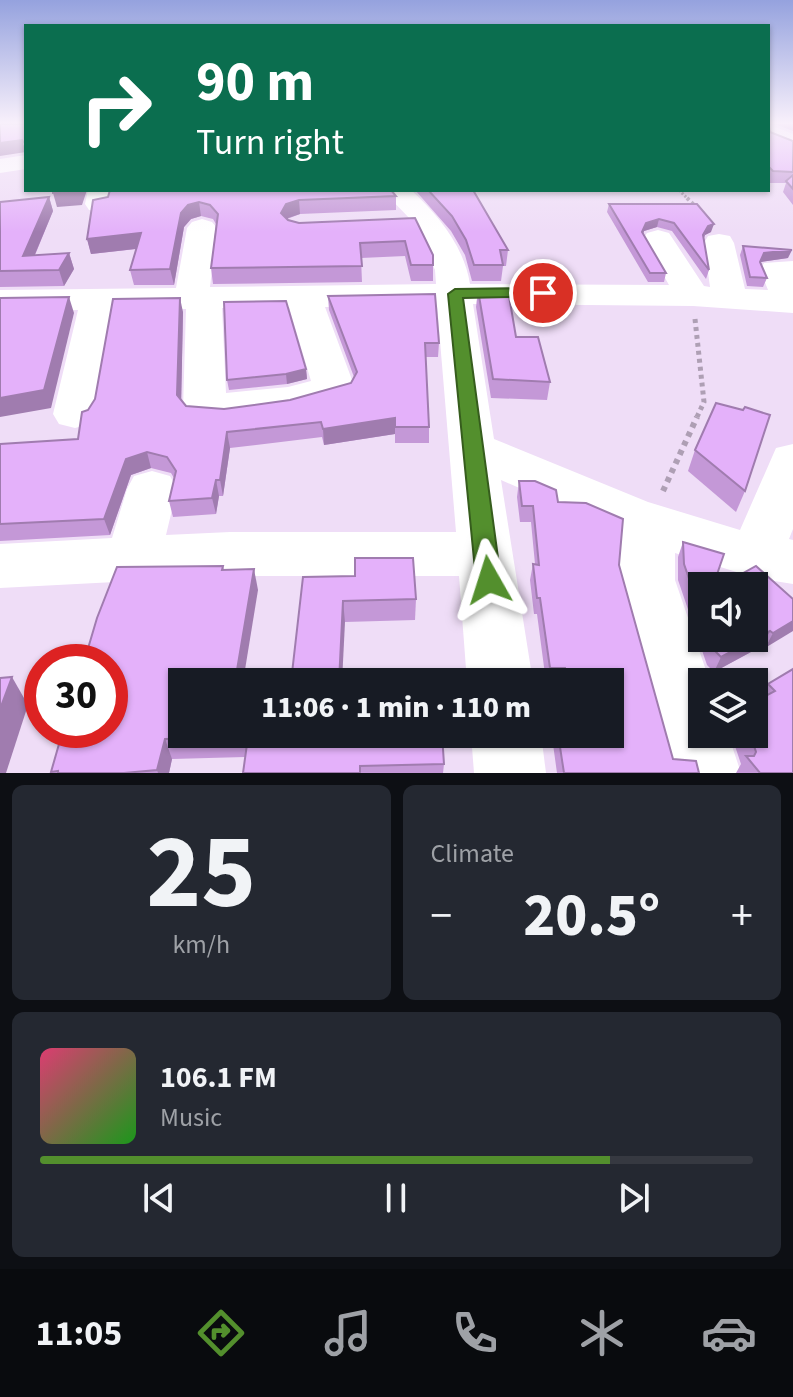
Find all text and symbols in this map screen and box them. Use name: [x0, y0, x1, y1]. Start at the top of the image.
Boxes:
text: 90 m: [196, 43, 314, 122]
icon: right: [64, 56, 168, 160]
text: Turn right: [196, 117, 344, 168]
pin: [509, 259, 577, 327]
icon: arrive: [521, 271, 565, 315]
position arrow: [447, 538, 531, 622]
map controls: [688, 572, 768, 748]
button: sound: [688, 572, 768, 652]
speed limit sign: 30: [24, 644, 128, 748]
button: layers: [688, 668, 768, 748]
text: 11:06 · 1 min · 110 m: [261, 686, 531, 729]
text: 25: [146, 800, 256, 948]
text: Climate: [431, 835, 514, 872]
text: 20.5°: [523, 874, 660, 959]
text: −: [431, 885, 452, 948]
text: +: [731, 885, 753, 948]
text: km/h: [172, 926, 230, 963]
text: 106.1 FM: [160, 1056, 277, 1099]
text: Music: [160, 1099, 222, 1136]
icon: previous: [137, 1176, 181, 1220]
icon: pause: [374, 1176, 418, 1220]
icon: next: [612, 1176, 656, 1220]
icon: directions: [193, 1305, 249, 1361]
icon: music: [320, 1305, 376, 1361]
icon: phone: [447, 1305, 503, 1361]
icon: climate: [574, 1305, 630, 1361]
icon: car: [701, 1305, 757, 1361]
text: 11:05: [36, 1308, 122, 1359]

